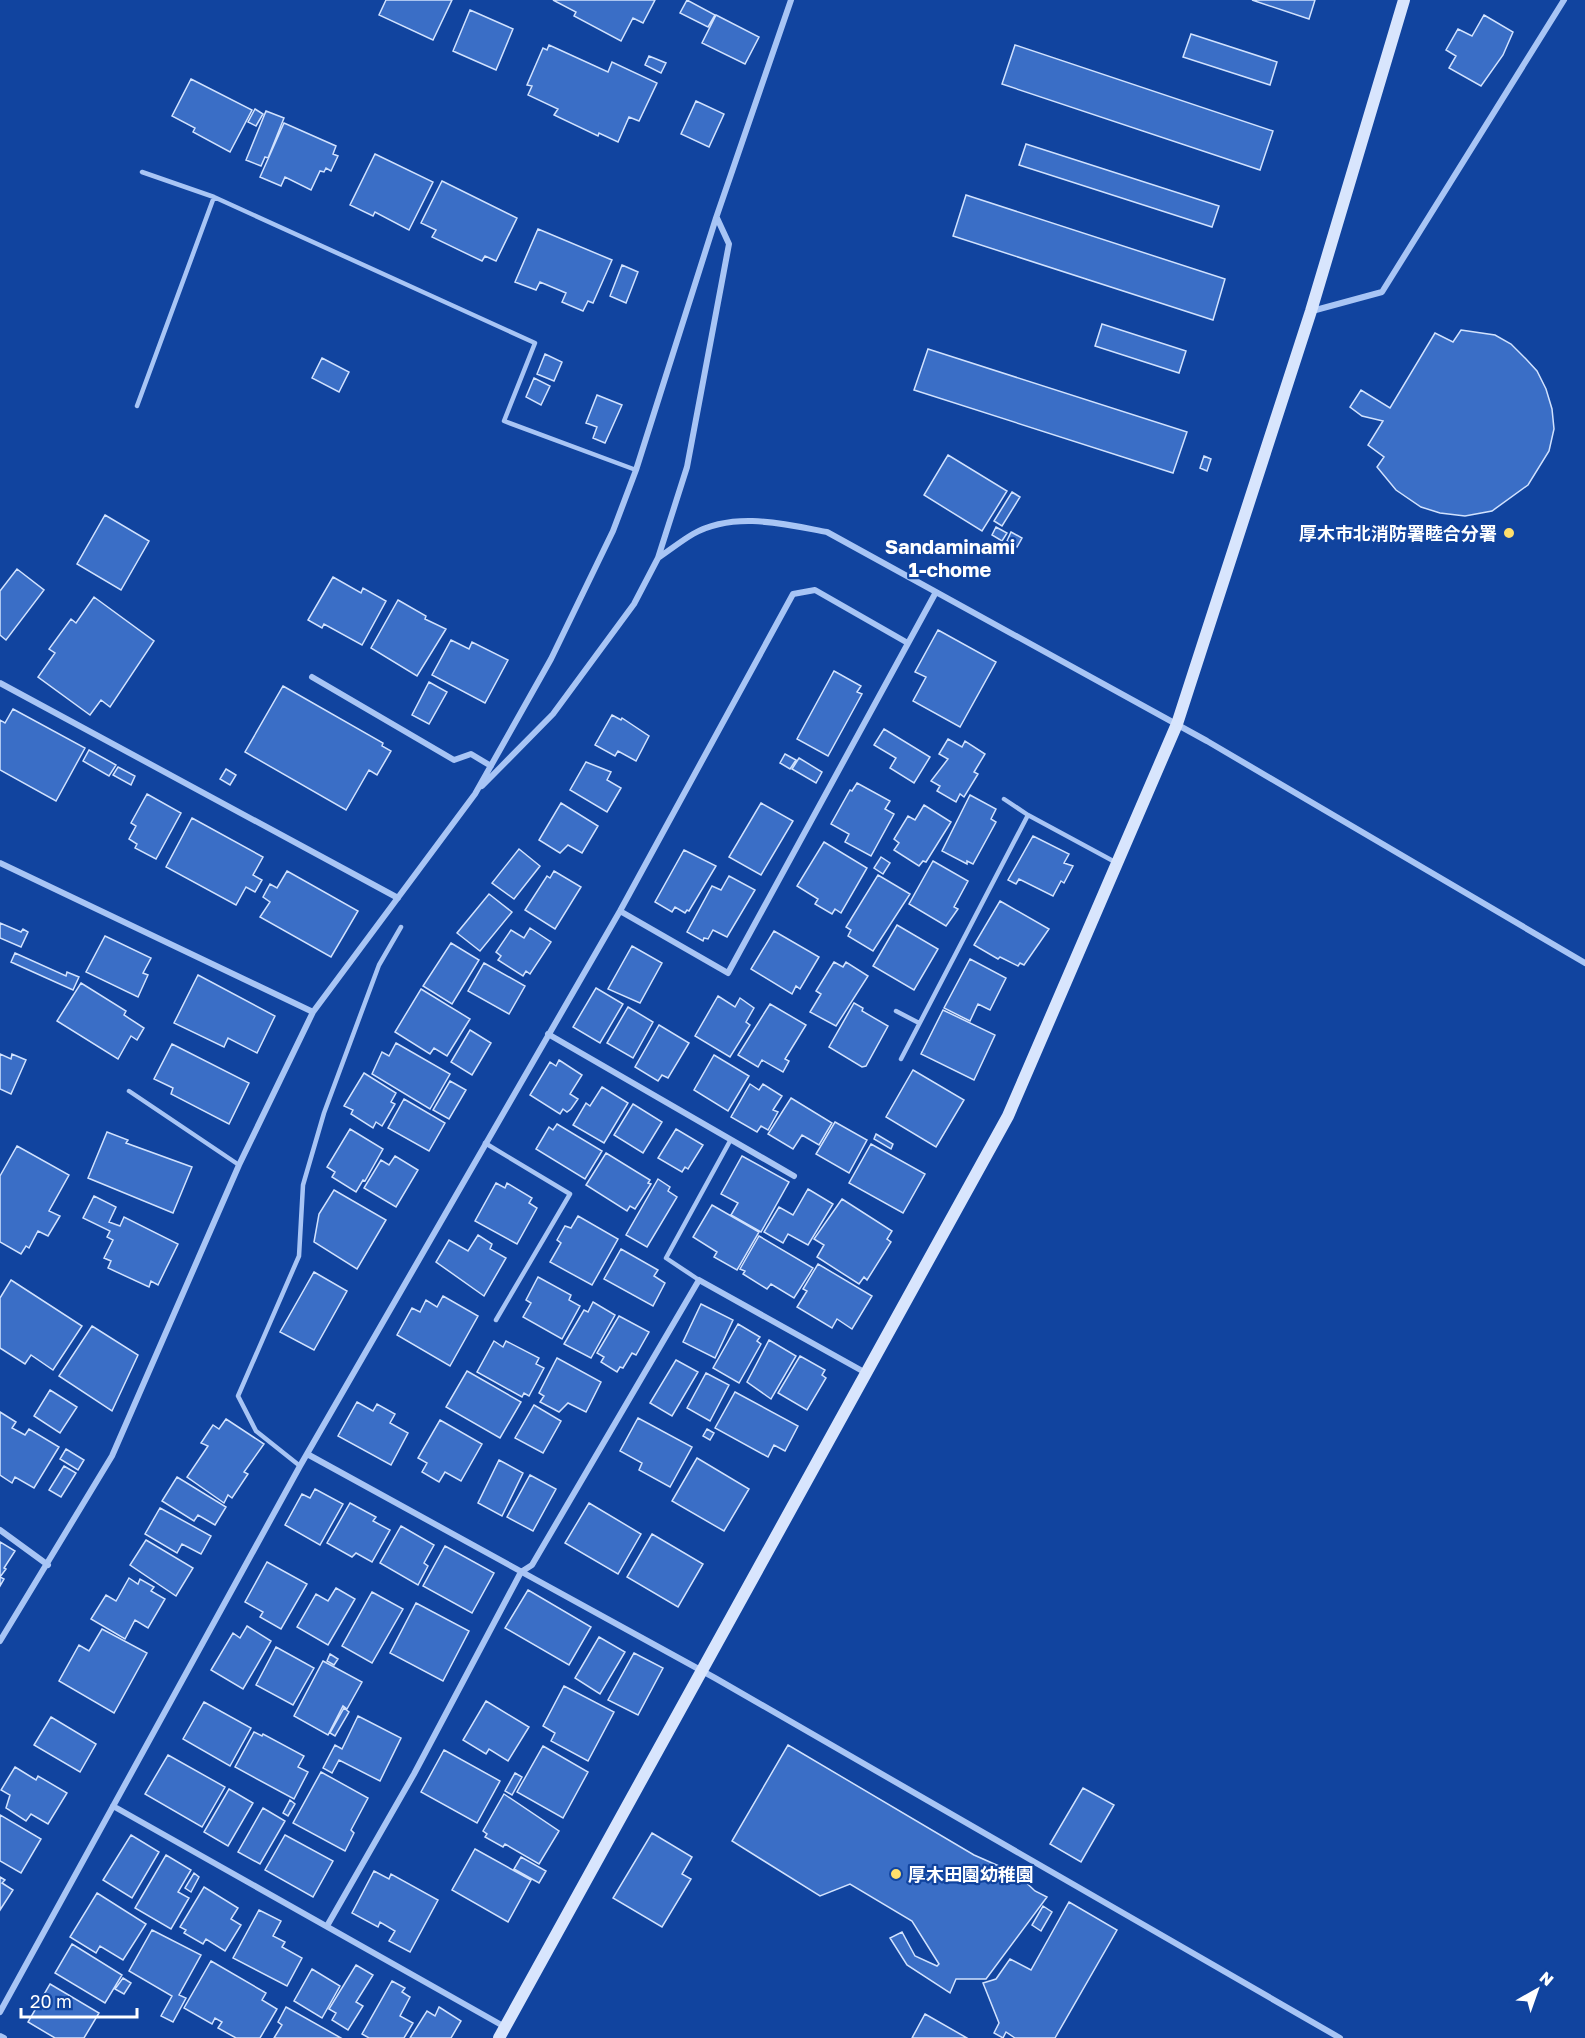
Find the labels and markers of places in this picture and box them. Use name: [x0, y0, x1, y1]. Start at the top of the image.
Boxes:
place label: 厚木市北消防署睦合分署: [1299, 522, 1497, 544]
marker: 厚木市北消防署睦合分署: [1502, 526, 1516, 540]
place label: 厚木田園幼稚園: [908, 1863, 1034, 1885]
marker: 厚木田園幼稚園: [889, 1867, 903, 1881]

